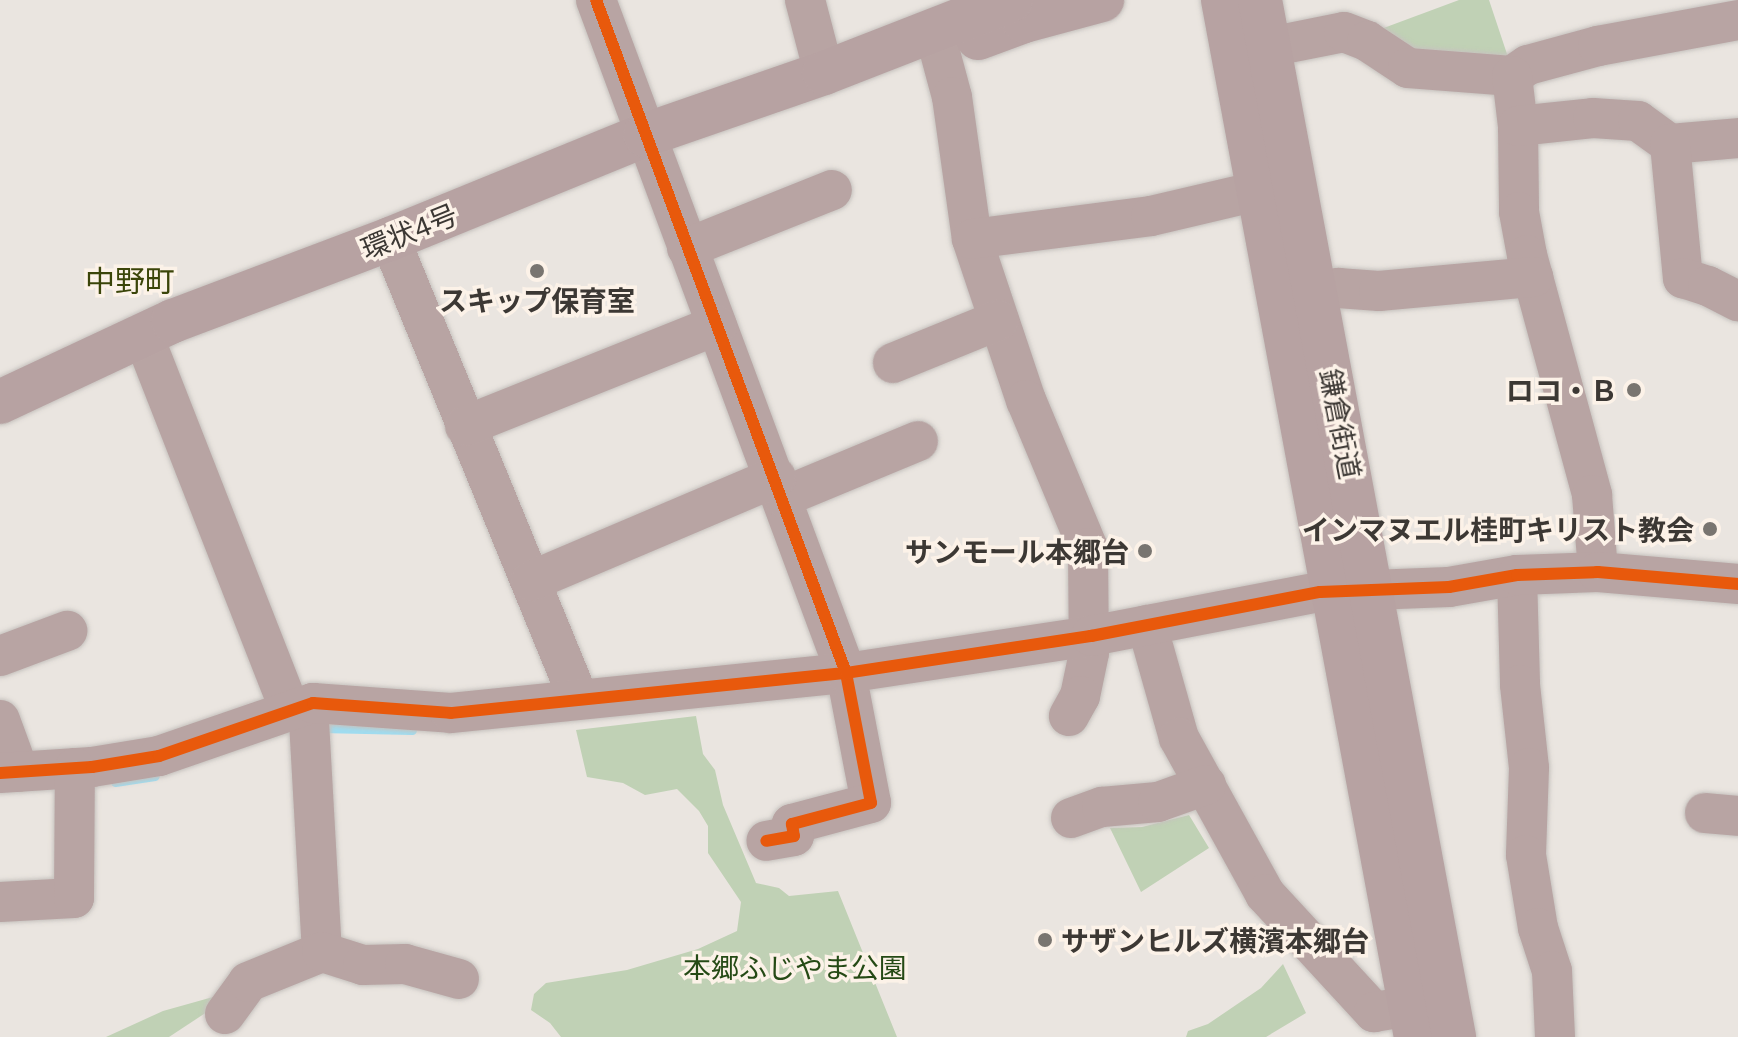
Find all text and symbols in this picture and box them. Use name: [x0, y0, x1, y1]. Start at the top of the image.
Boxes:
street label: 環状4号: [356, 197, 462, 265]
district label: 中野町: [85, 262, 175, 298]
marker: スキップ保育室: [528, 262, 546, 280]
place label: スキップ保育室: [439, 283, 635, 317]
street label: 鎌倉街道: [1314, 366, 1368, 482]
place label: ロコ・Ｂ: [1506, 373, 1618, 407]
marker: ロコ・Ｂ: [1625, 381, 1643, 399]
place label: インマヌエル桂町キリスト教会: [1302, 512, 1694, 546]
marker: インマヌエル桂町キリスト教会: [1701, 520, 1719, 538]
place label: サンモール本郷台: [905, 534, 1129, 568]
marker: サンモール本郷台: [1136, 542, 1154, 560]
place label: サザンヒルズ横濱本郷台: [1061, 923, 1369, 957]
marker: サザンヒルズ横濱本郷台: [1036, 931, 1054, 949]
park label: 本郷ふじやま公園: [683, 950, 907, 984]

